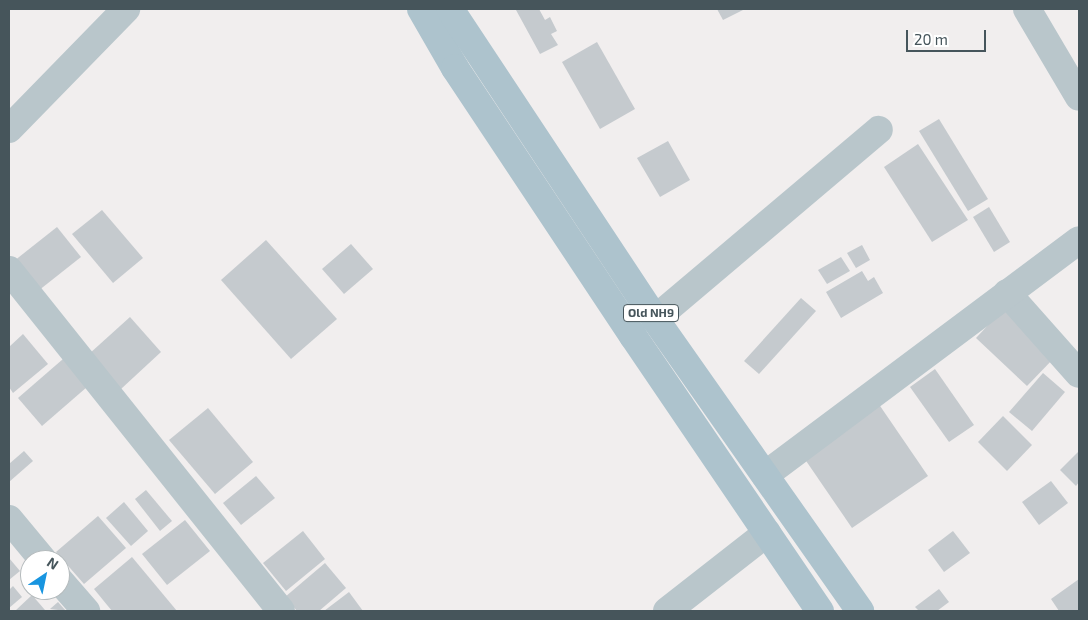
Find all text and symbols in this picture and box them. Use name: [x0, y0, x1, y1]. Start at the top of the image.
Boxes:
scale bar: [908, 20, 988, 52]
text: 20 m: [914, 30, 948, 48]
road number: Old NH9: [622, 304, 680, 322]
north arrow: [20, 550, 70, 600]
text: N: [44, 553, 62, 573]

